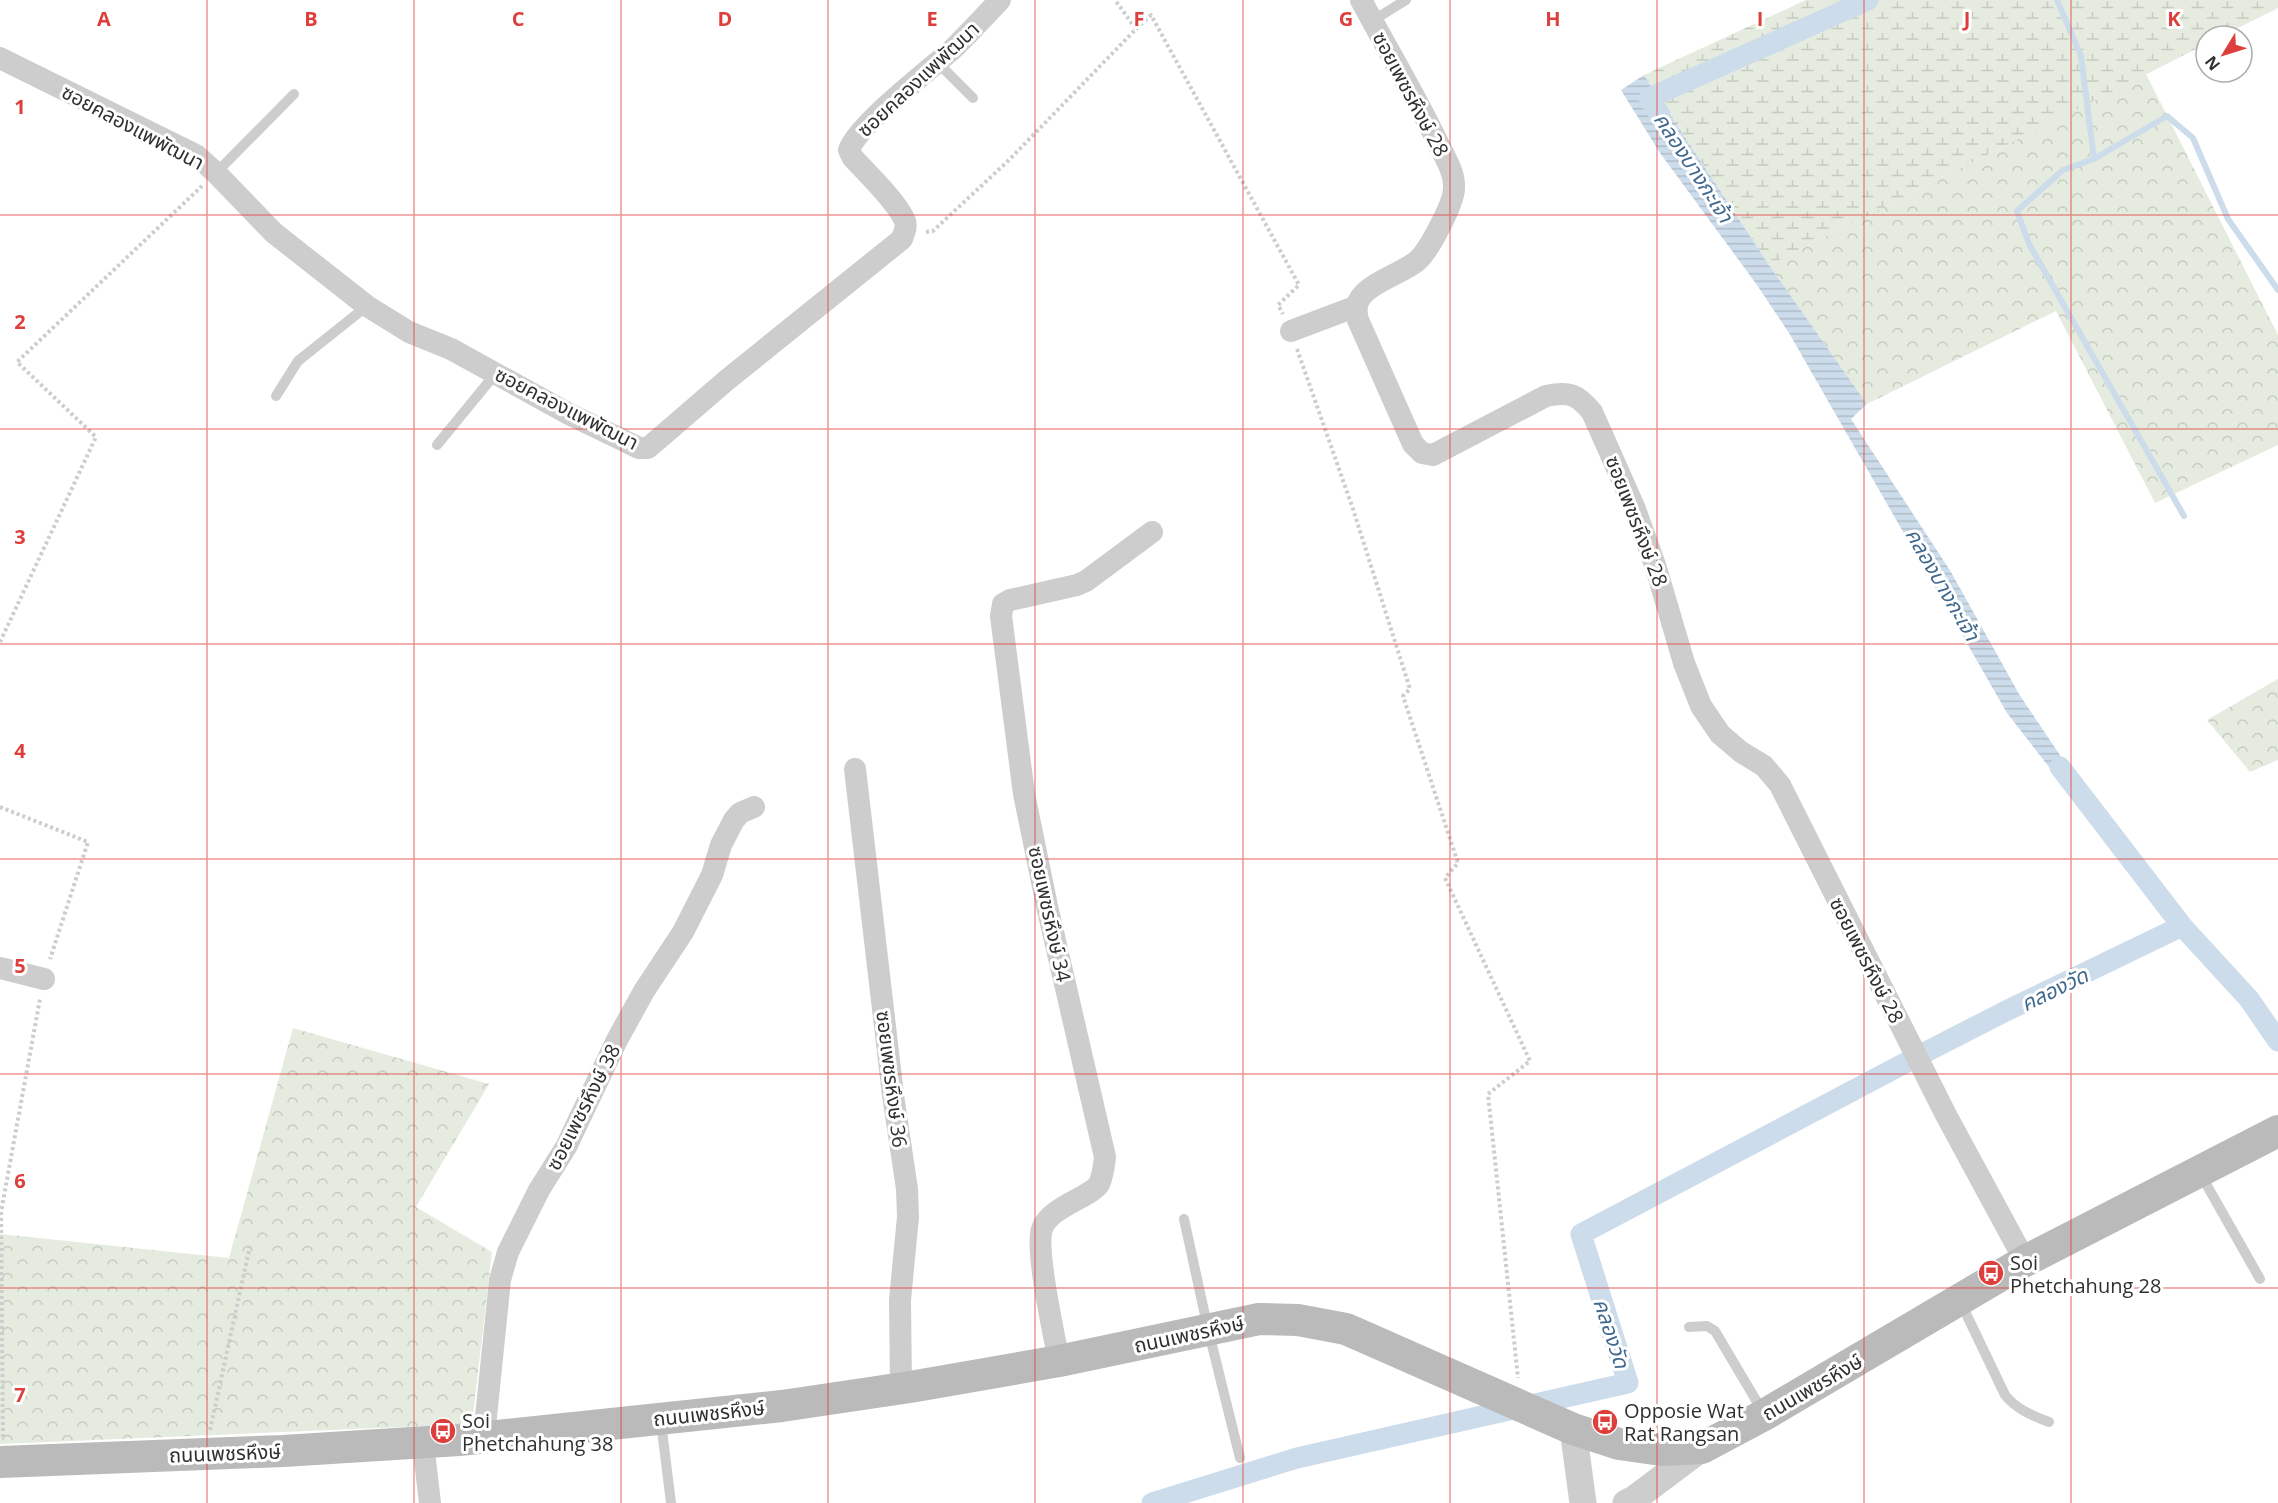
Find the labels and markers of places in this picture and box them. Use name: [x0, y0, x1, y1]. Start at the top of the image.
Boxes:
place label: Soi Phetchahung 28: [2010, 1249, 2161, 1299]
bus stop icon: Soi Phetchahung 28: [1976, 1258, 2006, 1288]
place label: Opposie Wat Rat Rangsan: [1624, 1397, 1744, 1447]
place label: Soi Phetchahung 38: [462, 1407, 613, 1457]
bus stop icon: Opposie Wat Rat Rangsan: [1590, 1407, 1620, 1437]
bus stop icon: Soi Phetchahung 38: [428, 1416, 458, 1446]

